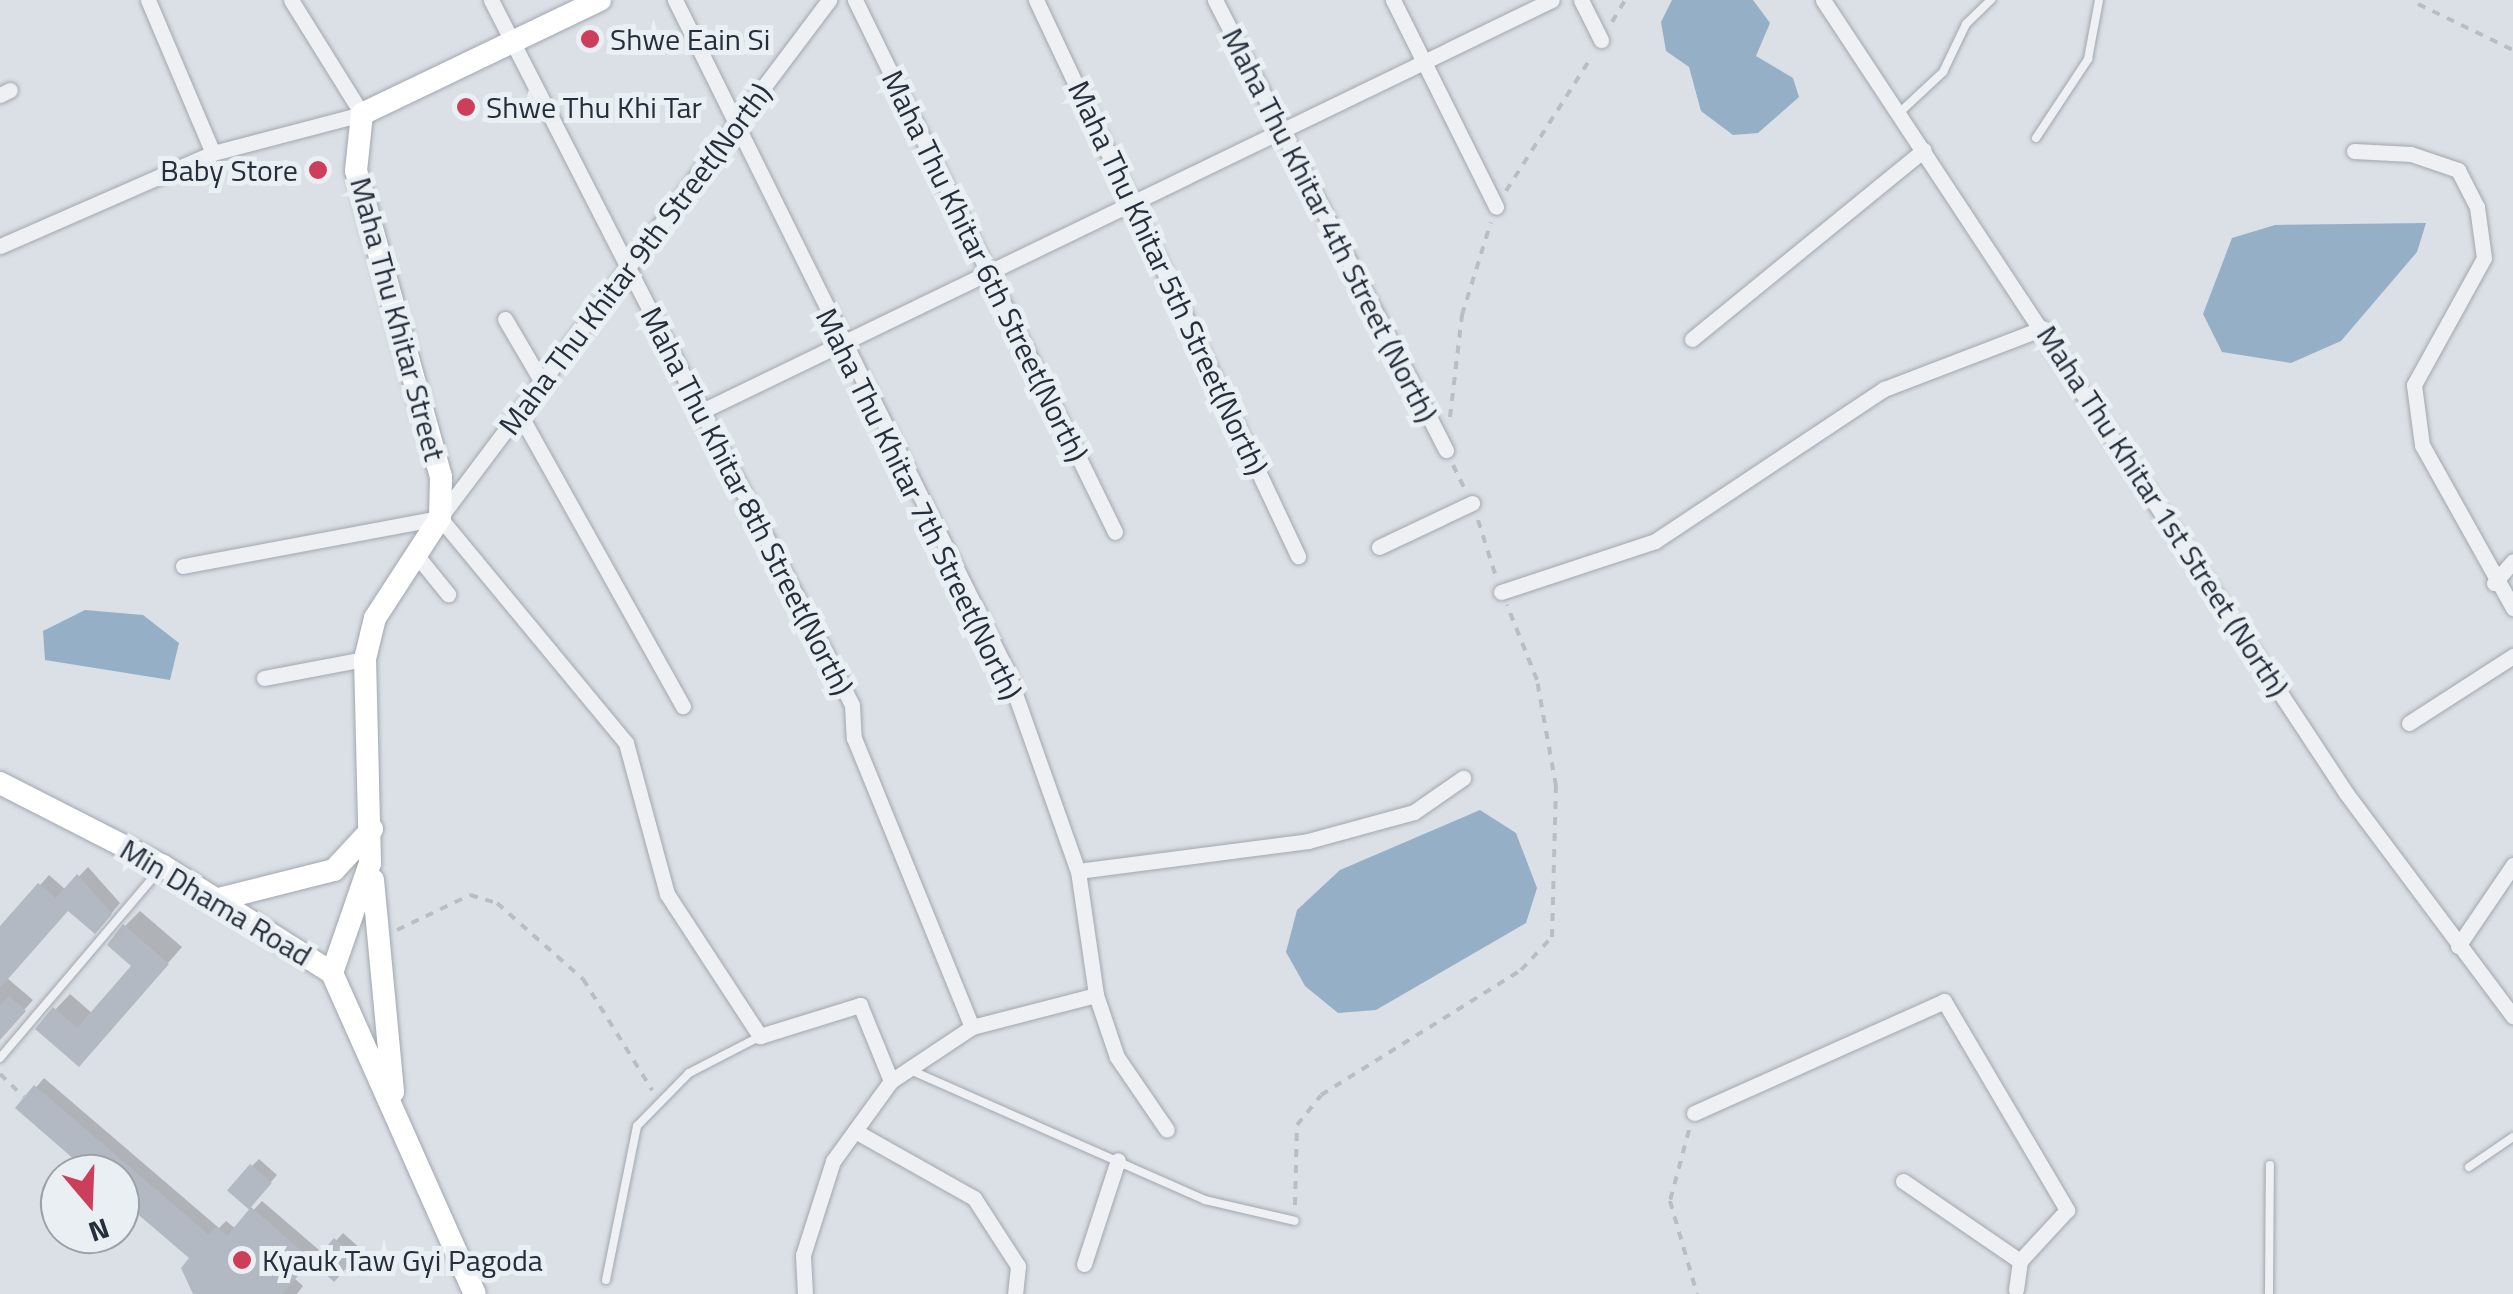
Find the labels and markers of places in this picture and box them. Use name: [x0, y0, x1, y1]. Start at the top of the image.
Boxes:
place label: Shwe Eain Si: [610, 21, 770, 57]
marker: Shwe Eain Si: [579, 28, 601, 50]
place label: Shwe Thu Khi Tar: [486, 89, 702, 125]
marker: Shwe Thu Khi Tar: [455, 96, 477, 118]
place label: Baby Store: [160, 152, 298, 188]
marker: Baby Store: [307, 159, 329, 181]
place label: Kyauk Taw Gyi Pagoda: [262, 1242, 543, 1278]
marker: Kyauk Taw Gyi Pagoda: [231, 1249, 253, 1271]

